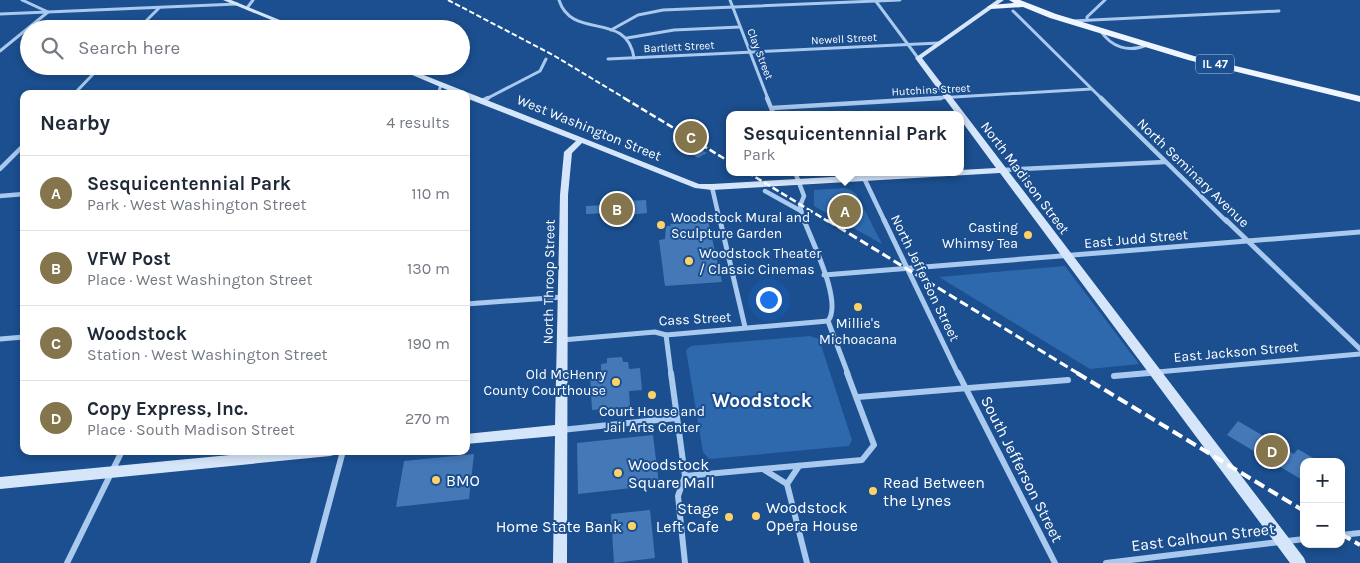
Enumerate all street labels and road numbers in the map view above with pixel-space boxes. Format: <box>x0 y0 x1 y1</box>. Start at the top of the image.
street label: Clay Street <box>744 27 776 81</box>
street label: Newell Street <box>811 31 877 47</box>
street label: Bartlett Street <box>643 39 715 55</box>
road number: IL 47 <box>1196 54 1234 74</box>
street label: Hutchins Street <box>891 81 971 99</box>
street label: West Washington Street <box>514 91 664 165</box>
street label: North Seminary Avenue <box>1133 115 1253 231</box>
street label: North Madison Street <box>977 118 1073 238</box>
street label: North Jefferson Street <box>887 212 963 344</box>
street label: North Throop Street <box>539 219 559 345</box>
street label: East Judd Street <box>1083 226 1189 252</box>
street label: Cass Street <box>658 309 732 329</box>
street label: East Jackson Street <box>1173 338 1299 366</box>
street label: South Jefferson Street <box>977 393 1067 545</box>
street label: East Calhoun Street <box>1130 519 1276 555</box>

